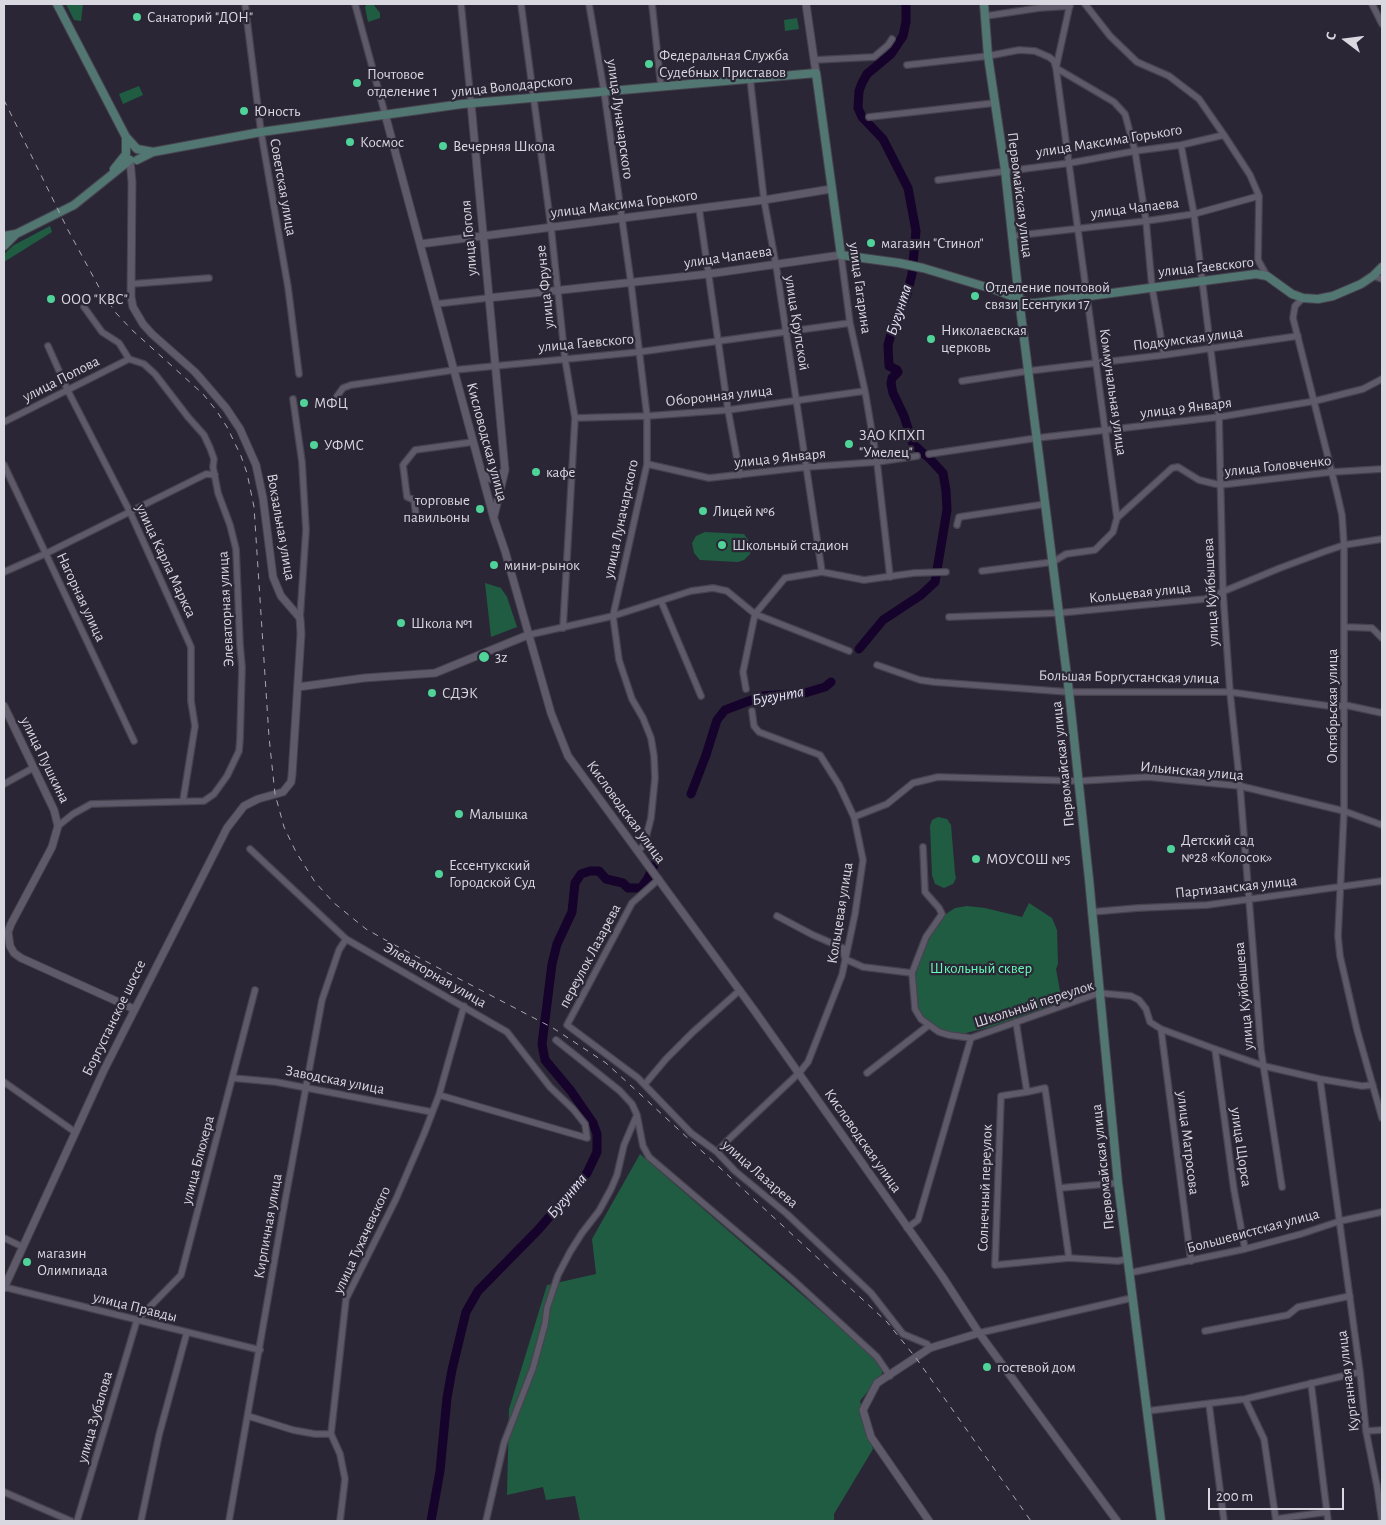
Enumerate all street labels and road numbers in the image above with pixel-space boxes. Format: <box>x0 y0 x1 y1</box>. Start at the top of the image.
street label: улица Луначарского <box>603 58 637 180</box>
street label: улица Володарского <box>451 71 573 101</box>
street label: улица Максима Горького <box>1035 121 1183 161</box>
street label: Первомайская улица <box>1003 131 1037 259</box>
street label: Советская улица <box>266 137 300 237</box>
street label: улица Максима Горького <box>550 186 698 222</box>
street label: улица Чапаева <box>1090 194 1180 222</box>
street label: улица Гоголя <box>457 199 481 277</box>
street label: улица Гагарина <box>845 241 875 335</box>
street label: улица Чапаева <box>683 242 773 272</box>
street label: улица Фрунзе <box>532 244 558 330</box>
street label: улица Гаевского <box>1157 253 1255 281</box>
street label: улица Крупской <box>781 274 813 372</box>
street label: Подкумская улица <box>1132 323 1244 355</box>
street label: Коммунальная улица <box>1095 327 1131 457</box>
street label: улица Гаевского <box>537 330 635 356</box>
street label: улица Попова <box>20 352 102 406</box>
street label: Кисловодская улица <box>462 380 512 504</box>
street label: Оборонная улица <box>665 381 773 411</box>
street label: улица 9 Января <box>1139 393 1233 423</box>
street label: улица 9 Января <box>733 444 827 472</box>
street label: улица Головченко <box>1224 451 1332 481</box>
street label: улица Луначарского <box>600 458 642 580</box>
street label: Вокзальная улица <box>263 472 299 582</box>
street label: улица Карла Маркса <box>132 501 200 621</box>
street label: улица Куйбышева <box>1199 537 1223 647</box>
street label: Нагорная улица <box>52 549 110 645</box>
street label: Элеваторная улица <box>214 551 238 667</box>
street label: Кольцевая улица <box>1088 579 1192 607</box>
street label: Октябрьская улица <box>1323 649 1341 763</box>
street label: Большая Боргустанская улица <box>1038 666 1220 688</box>
street label: Первомайская улица <box>1047 700 1079 828</box>
street label: улица Пушкина <box>16 714 74 806</box>
street label: Кисловодская улица <box>583 757 669 867</box>
street label: Ильинская улица <box>1139 758 1245 784</box>
street label: Кольцевая улица <box>823 861 857 965</box>
street label: Партизанская улица <box>1174 872 1298 902</box>
street label: переулок Лазарева <box>555 901 625 1011</box>
street label: Элеваторная улица <box>380 938 490 1012</box>
street label: улица Куйбышева <box>1230 941 1258 1051</box>
street label: Боргустанское шоссе <box>78 957 150 1079</box>
street label: Школьный переулок <box>972 976 1096 1032</box>
street label: Заводская улица <box>284 1062 386 1098</box>
street label: Кисловодская улица <box>820 1086 906 1196</box>
street label: улица Матросова <box>1173 1090 1203 1196</box>
street label: Первомайская улица <box>1087 1103 1119 1231</box>
street label: улица Щорса <box>1227 1106 1255 1188</box>
street label: улица Блюхера <box>178 1114 218 1206</box>
street label: Солнечный переулок <box>974 1124 996 1252</box>
street label: улица Лазарева <box>718 1136 802 1212</box>
street label: Кирпичная улица <box>250 1172 286 1280</box>
street label: улица Тухачевского <box>329 1183 395 1297</box>
street label: Большевистская улица <box>1185 1205 1321 1257</box>
street label: улица Правды <box>91 1288 179 1326</box>
street label: Курганная улица <box>1333 1329 1363 1433</box>
street label: улица Зубалова <box>73 1369 117 1465</box>

